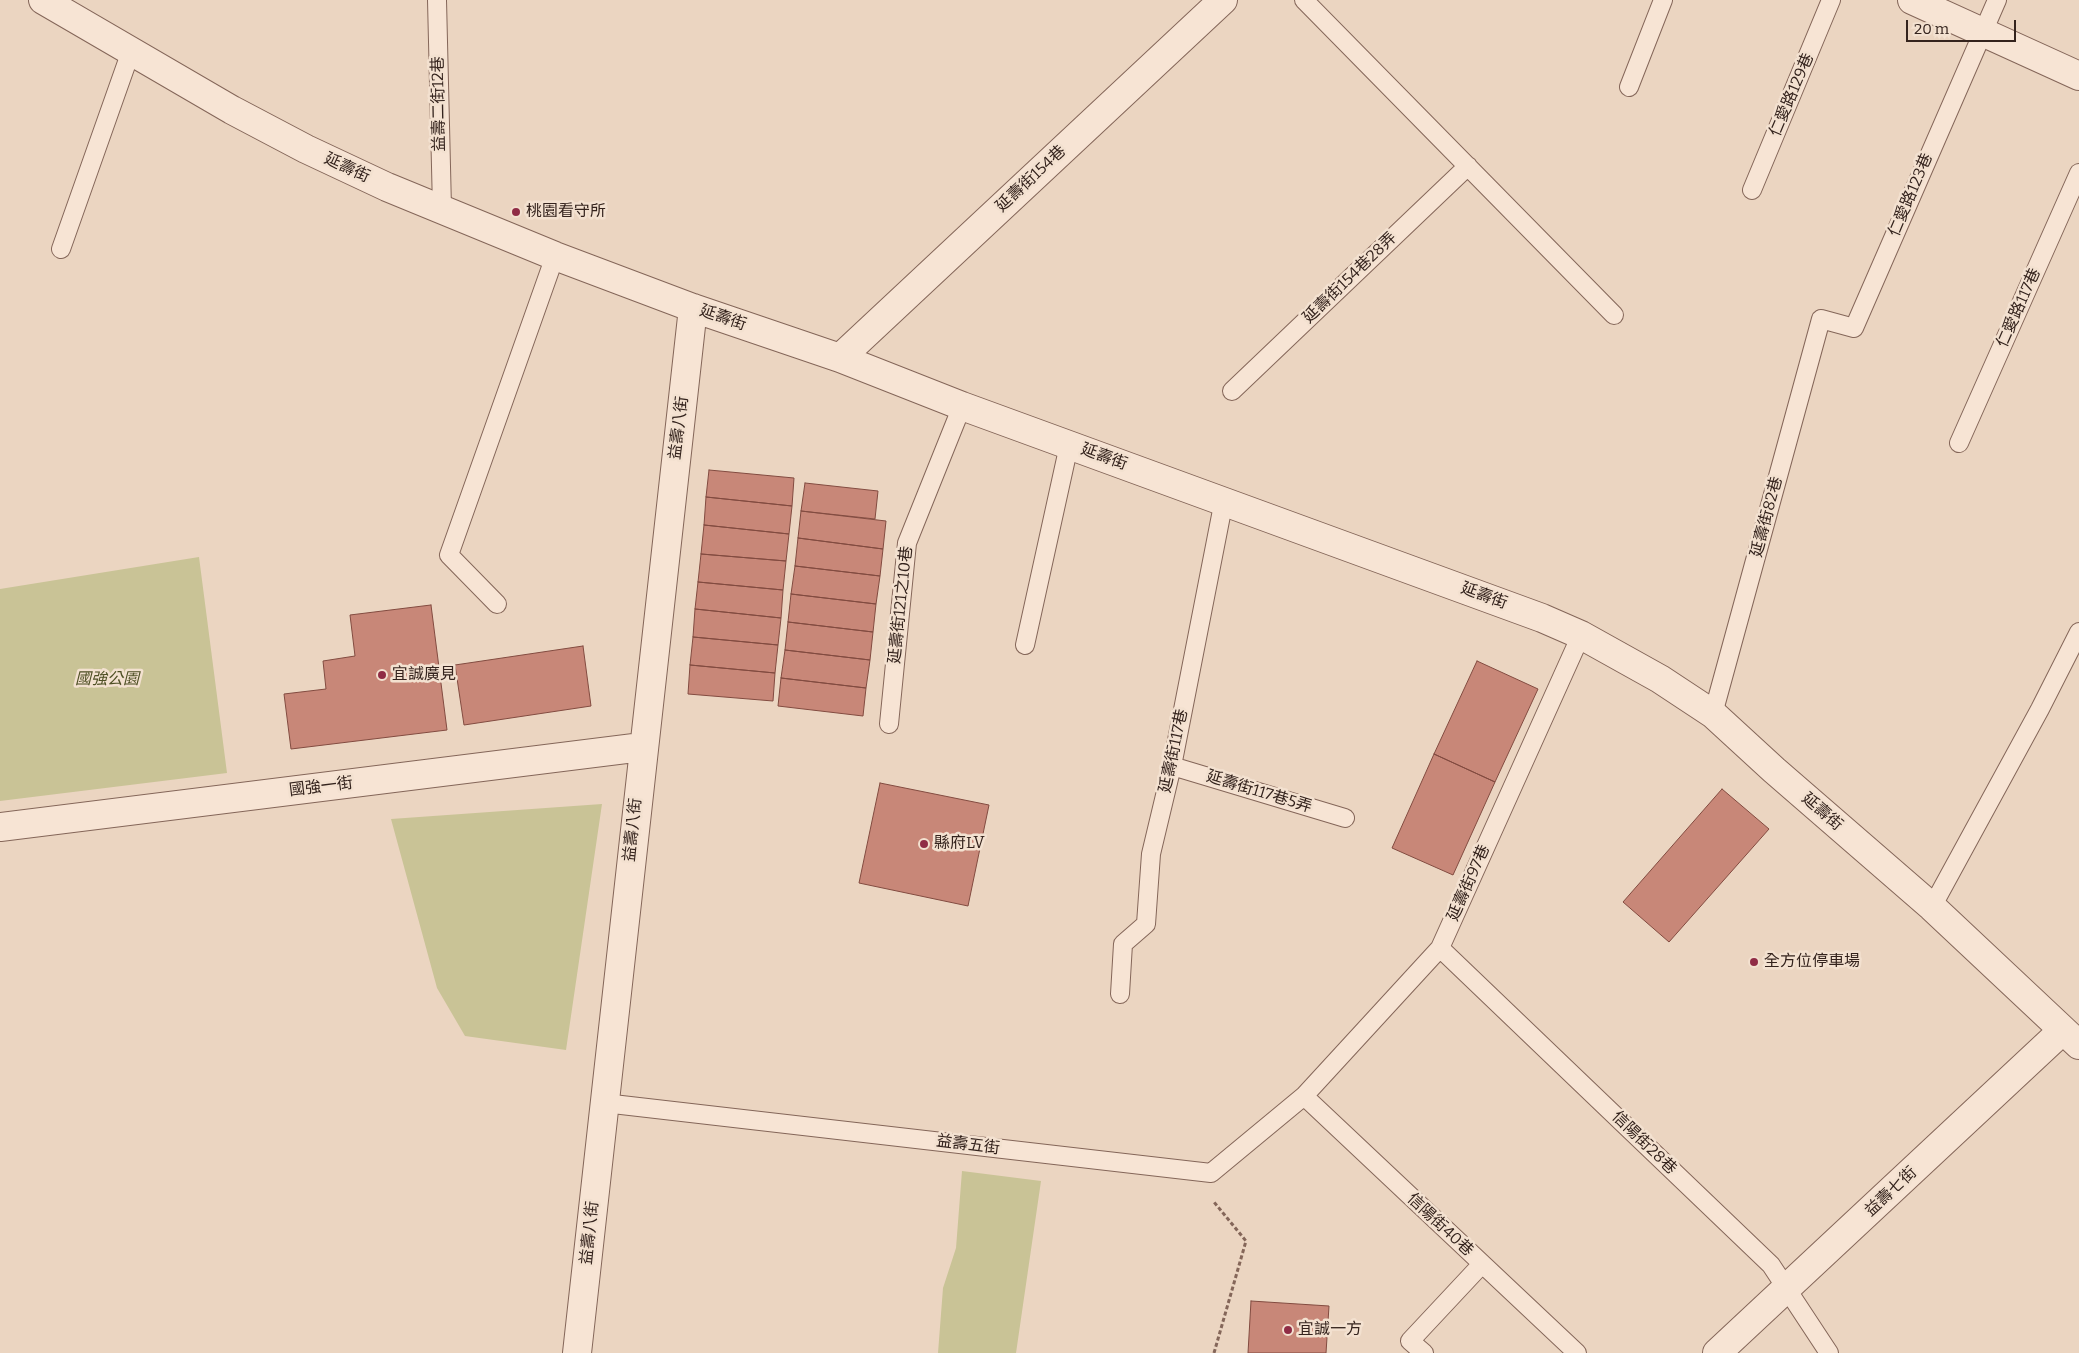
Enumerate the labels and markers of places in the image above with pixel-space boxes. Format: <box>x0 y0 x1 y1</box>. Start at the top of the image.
place label: 桃園看守所 <box>526 202 606 222</box>
marker: 桃園看守所 <box>510 206 522 218</box>
place label: 宜誠廣見 <box>392 665 456 685</box>
marker: 宜誠廣見 <box>376 669 388 681</box>
place label: 縣府LV <box>934 834 985 854</box>
marker: 縣府LV <box>918 838 930 850</box>
place label: 全方位停車場 <box>1764 952 1860 972</box>
marker: 全方位停車場 <box>1748 956 1760 968</box>
place label: 宜誠一方 <box>1298 1320 1362 1340</box>
marker: 宜誠一方 <box>1282 1324 1294 1336</box>

